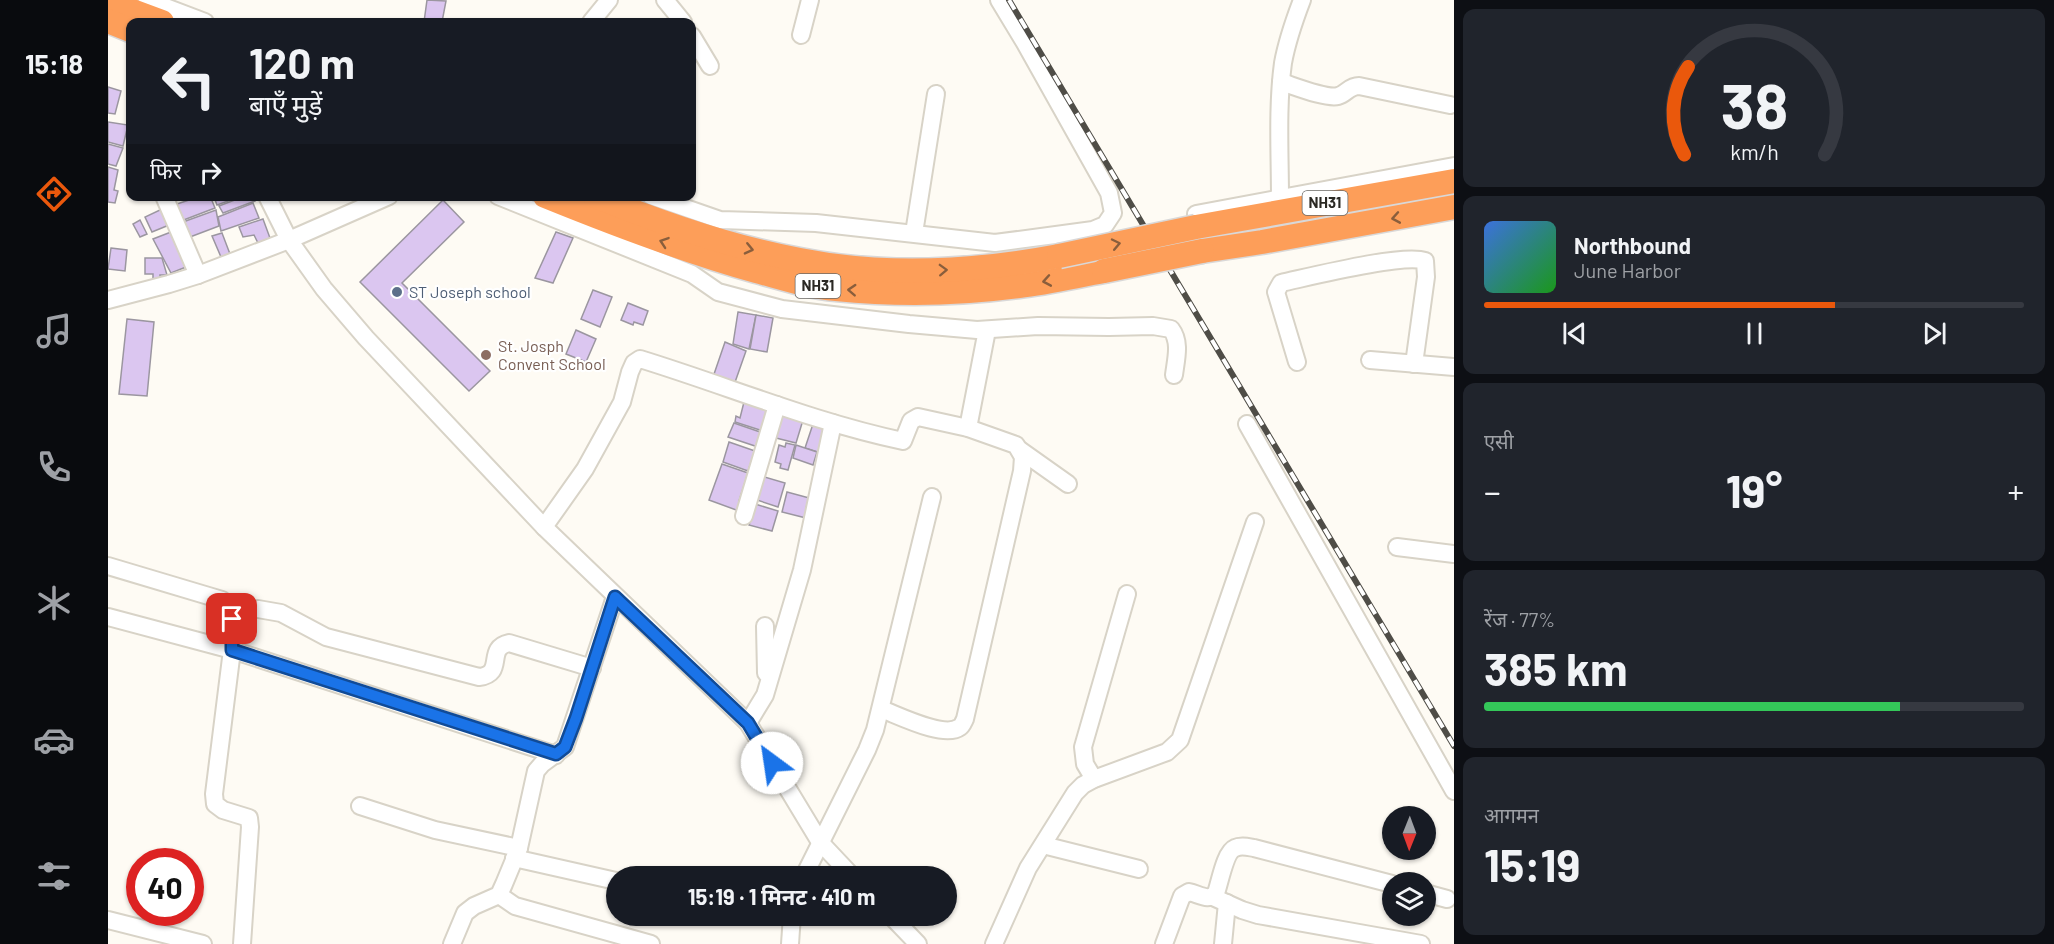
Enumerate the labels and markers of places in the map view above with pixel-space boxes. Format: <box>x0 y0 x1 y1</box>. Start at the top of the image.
place label: ST Joseph school <box>409 282 531 301</box>
marker: ST Joseph school <box>390 285 404 299</box>
place label: St. Josph Convent School <box>498 336 606 373</box>
marker: St. Josph Convent School <box>479 348 493 362</box>
pin <box>206 593 257 644</box>

